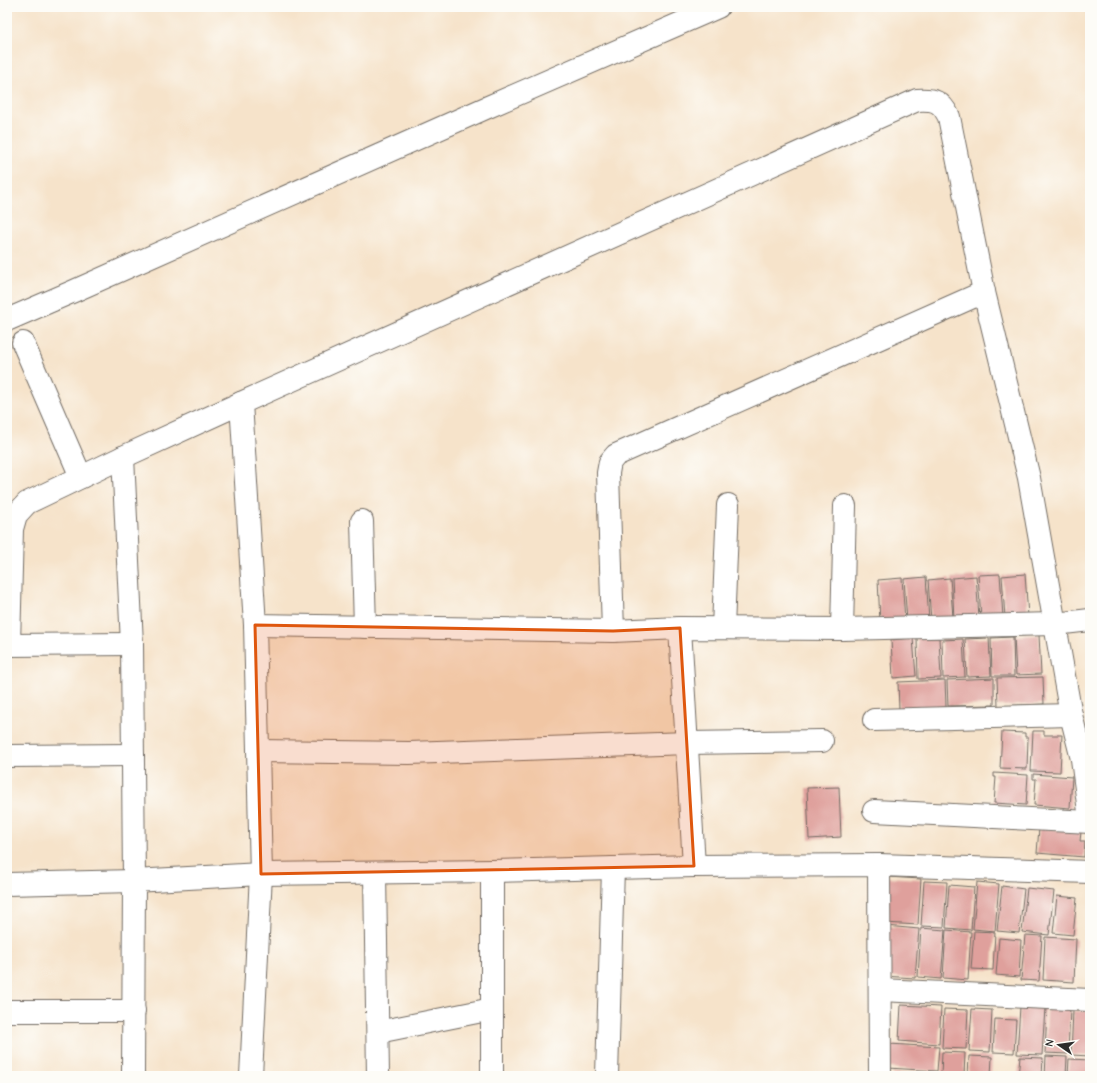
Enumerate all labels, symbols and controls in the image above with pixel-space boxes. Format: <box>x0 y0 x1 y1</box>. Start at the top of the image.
north arrow <box>1039 1025 1079 1065</box>
text: N <box>1043 1038 1057 1048</box>

